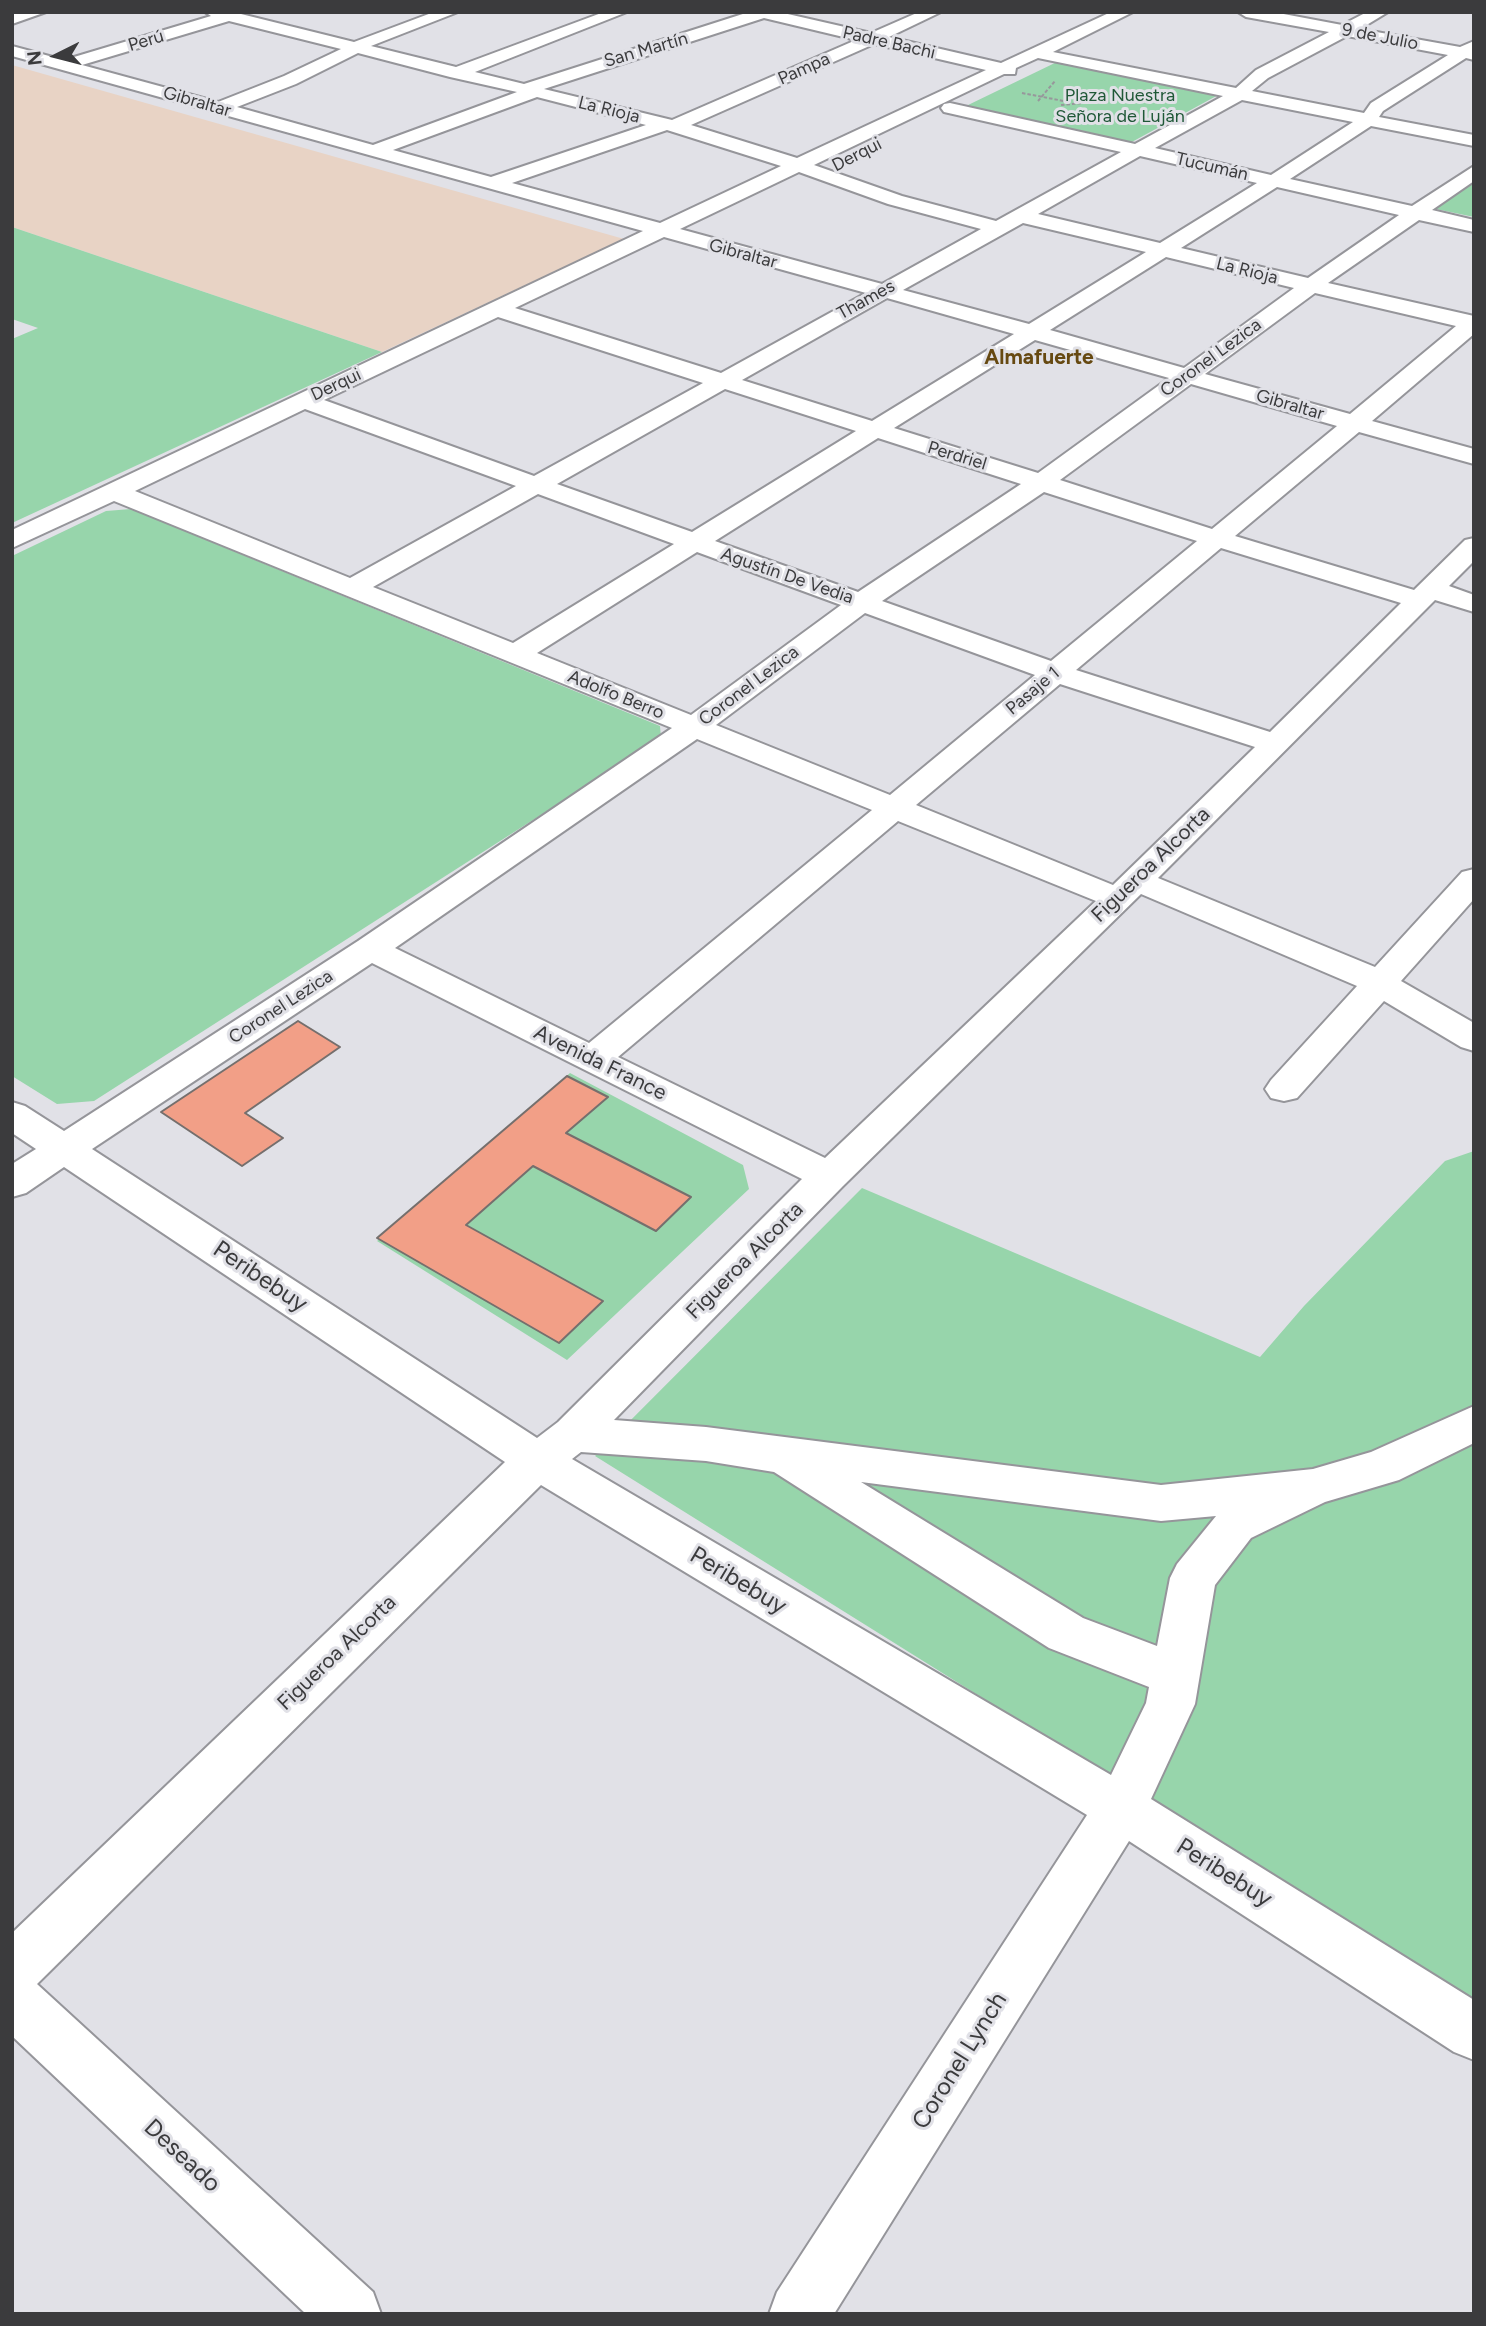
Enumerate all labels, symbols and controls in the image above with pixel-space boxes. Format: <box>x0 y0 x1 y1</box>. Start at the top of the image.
street label: 9 de Julio <box>1340 19 1420 55</box>
north arrow <box>21 21 91 91</box>
street label: Padre Bachi <box>841 22 937 64</box>
street label: Perú <box>126 25 166 57</box>
street label: San Martín <box>602 28 690 72</box>
street label: Pampa <box>775 48 833 90</box>
text: N <box>22 50 47 67</box>
street label: Gibraltar <box>161 82 233 122</box>
park label: Plaza Nuestra Señora de Luján <box>1055 85 1185 128</box>
street label: La Rioja <box>576 92 642 128</box>
street label: Derqui <box>829 133 885 177</box>
street label: Tucumán <box>1174 148 1250 186</box>
street label: Gibraltar <box>707 235 779 273</box>
street label: La Rioja <box>1214 253 1280 289</box>
street label: Thames <box>833 275 899 325</box>
street label: Coronel Lezica <box>1156 314 1266 402</box>
district label: Almafuerte <box>984 345 1094 371</box>
street label: Derqui <box>307 364 365 406</box>
street label: Gibraltar <box>1254 385 1326 425</box>
street label: Perdriel <box>925 437 989 475</box>
street label: Agustín De Vedia <box>718 543 856 609</box>
street label: Coronel Lezica <box>695 641 803 731</box>
street label: Pasaje 1 <box>1002 662 1064 720</box>
street label: Adolfo Berro <box>565 666 667 724</box>
street label: Figueroa Alcorta <box>1086 802 1216 928</box>
street label: Coronel Lezica <box>225 965 337 1049</box>
street label: Avenida France <box>530 1020 670 1106</box>
street label: Figueroa Alcorta <box>681 1197 809 1325</box>
street label: Peribebuy <box>207 1235 313 1319</box>
street label: Peribebuy <box>684 1541 792 1621</box>
street label: Figueroa Alcorta <box>272 1590 402 1716</box>
street label: Peribebuy <box>1171 1832 1277 1914</box>
street label: Coronel Lynch <box>907 1987 1013 2135</box>
street label: Deseado <box>138 2113 226 2199</box>

